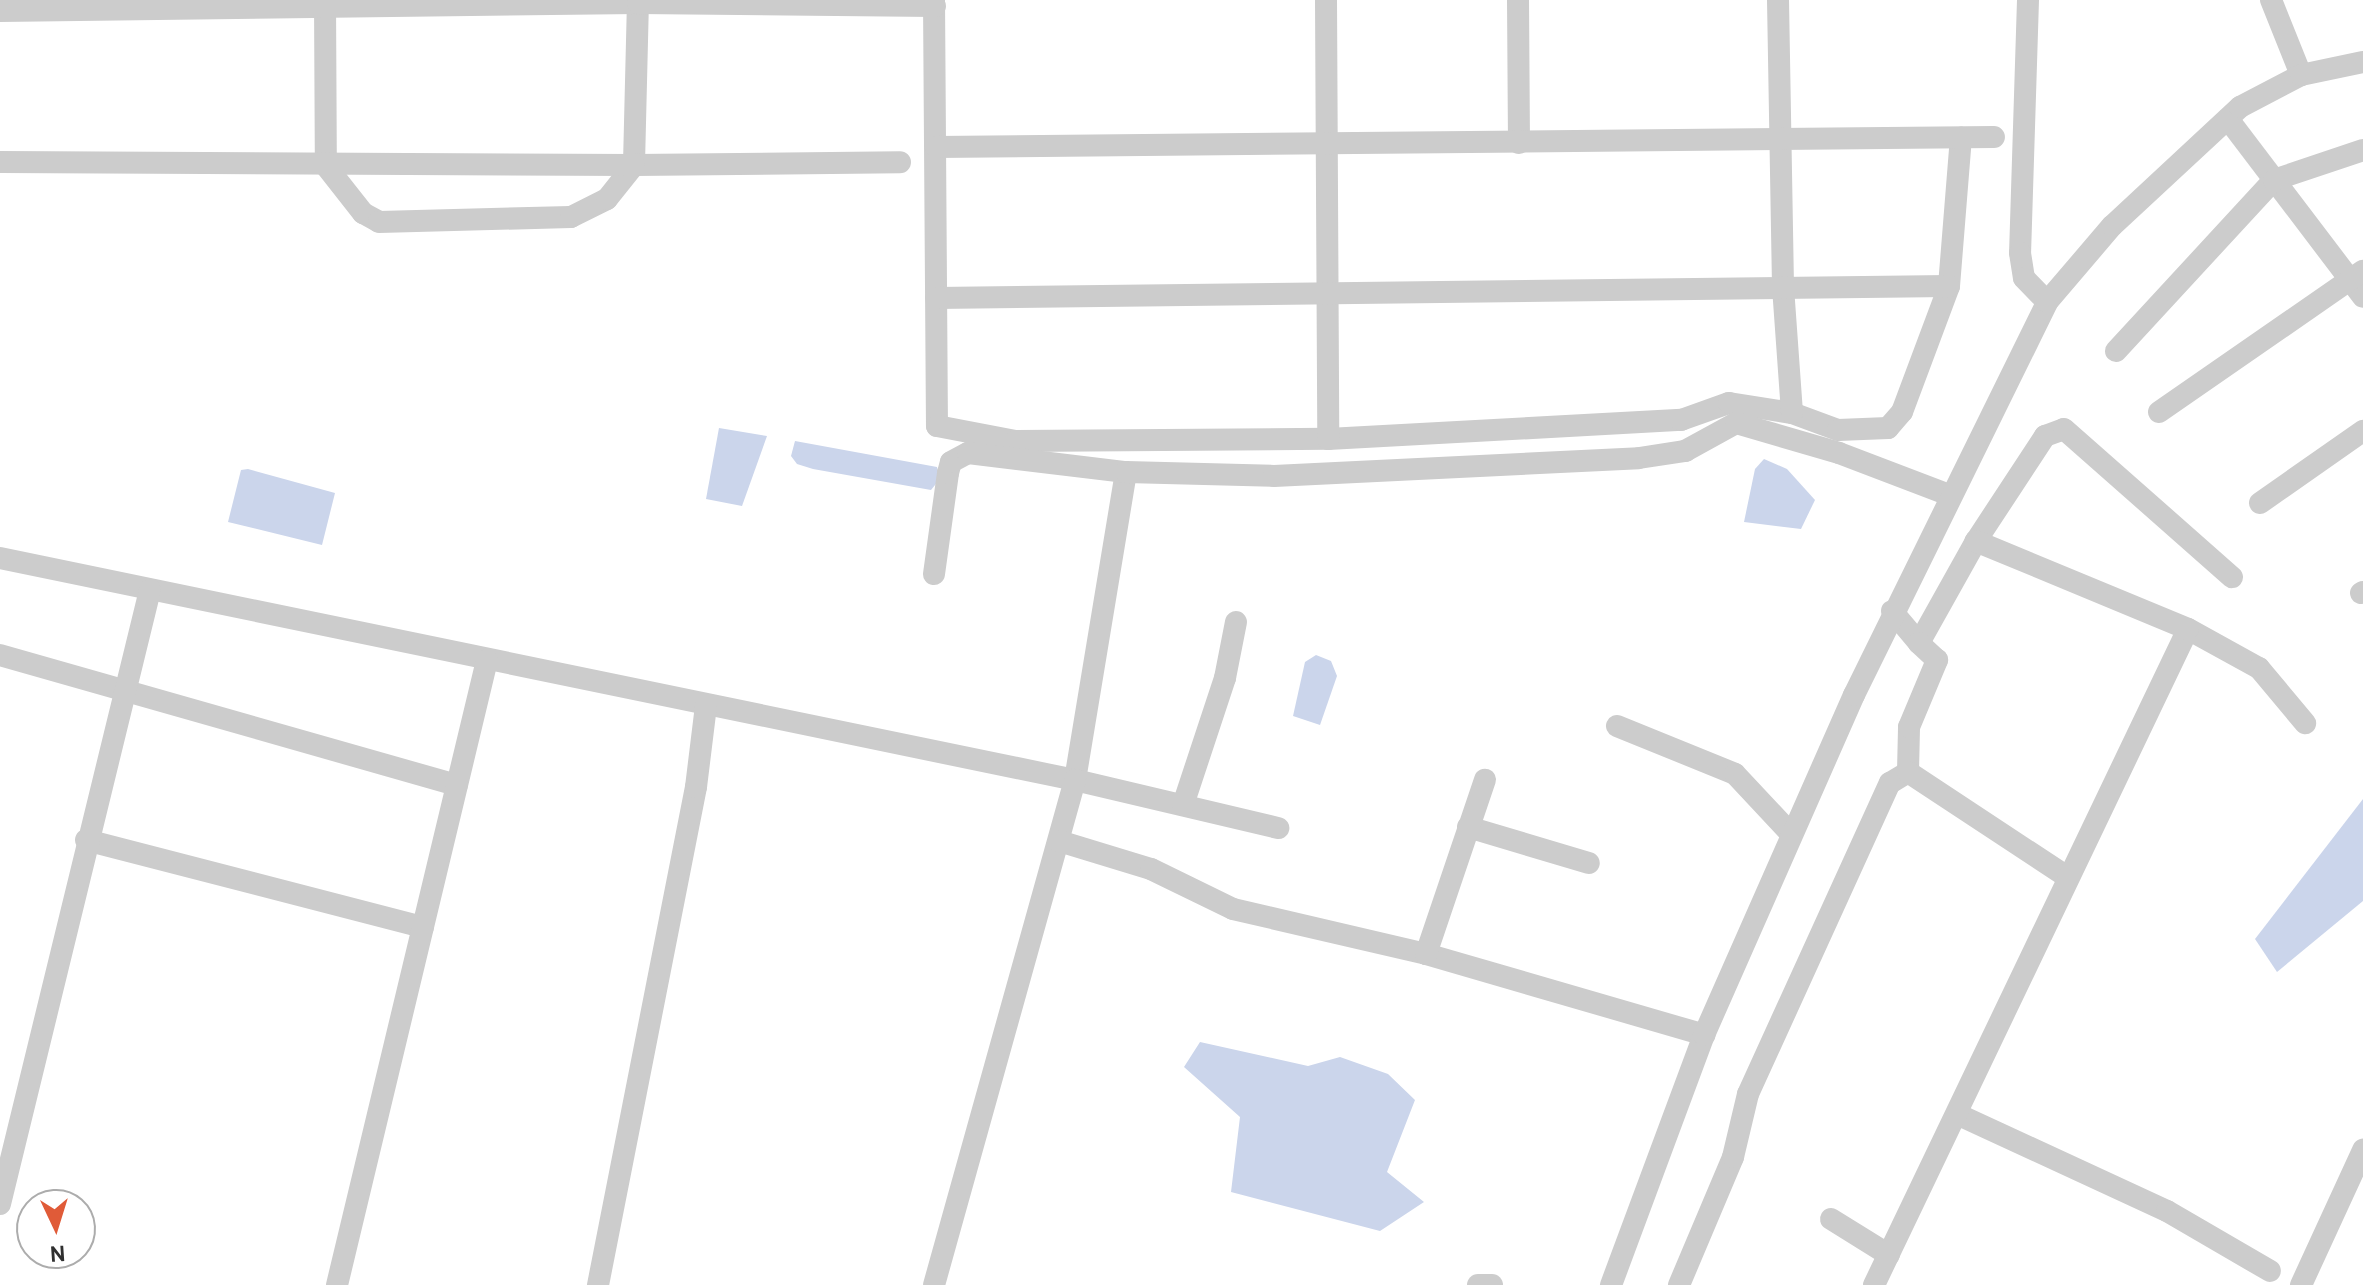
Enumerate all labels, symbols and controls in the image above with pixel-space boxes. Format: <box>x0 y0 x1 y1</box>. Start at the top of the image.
north arrow <box>16 1189 96 1269</box>
text: N <box>49 1237 66 1265</box>

